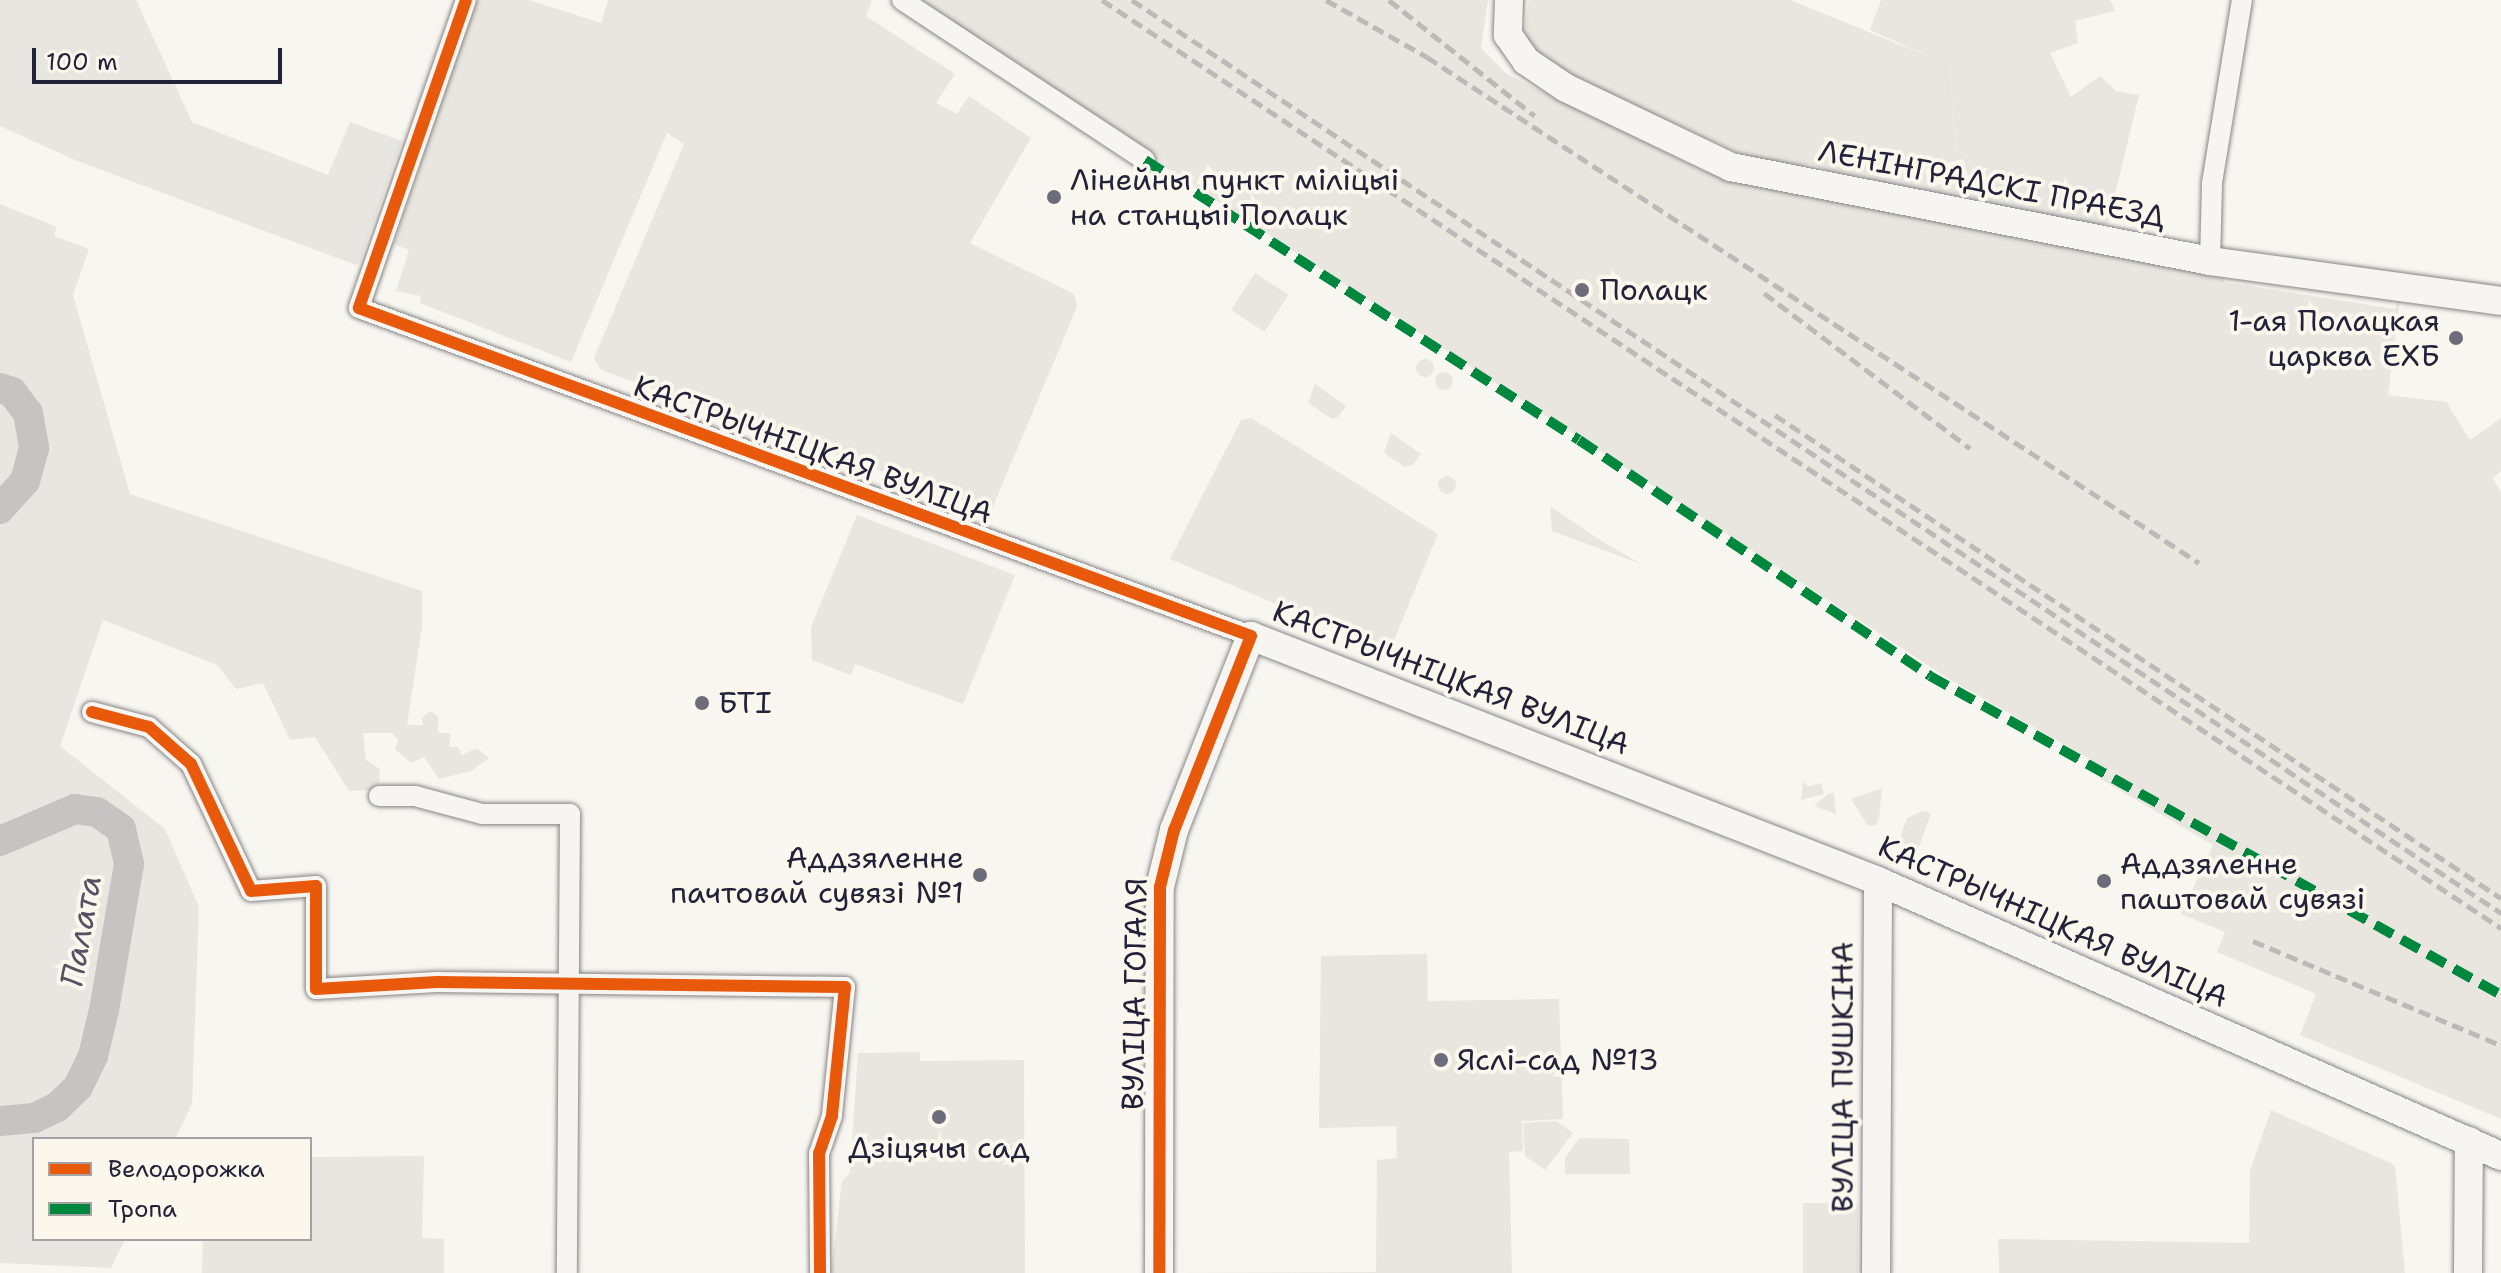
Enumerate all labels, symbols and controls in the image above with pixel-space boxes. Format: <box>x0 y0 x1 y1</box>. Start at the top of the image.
scale bar <box>36 32 286 82</box>
text: 100 m <box>46 46 118 78</box>
street label: ЛЕНІНГРАДСКІ ПРАЕЗД <box>1816 133 2168 235</box>
place label: Лінейны пункт міліцыі на станцыі Полацк <box>1070 162 1399 232</box>
marker: Лінейны пункт міліцыі на станцыі Полацк <box>1045 188 1063 206</box>
place label: Полацк <box>1600 272 1708 308</box>
marker: Полацк <box>1571 279 1593 301</box>
place label: 1-ая Полацкая царква ЕХБ <box>2228 303 2440 374</box>
marker: 1-ая Полацкая царква ЕХБ <box>2447 329 2465 347</box>
street label: КАСТРЫЧНІЦКАЯ ВУЛІЦА <box>629 368 997 532</box>
street label: КАСТРЫЧНІЦКАЯ ВУЛІЦА <box>1268 593 1634 763</box>
place label: БТІ <box>718 685 772 721</box>
marker: БТІ <box>693 694 711 712</box>
street label: КАСТРЫЧНІЦКАЯ ВУЛІЦА <box>1873 828 2233 1016</box>
place label: Аддзяленне пачтовай сувязі №1 <box>670 840 964 910</box>
place label: Аддзяленне паштовай сувязі <box>2120 846 2365 916</box>
marker: Аддзяленне пачтовай сувязі №1 <box>971 866 989 884</box>
water label: Палата <box>52 872 110 990</box>
marker: Аддзяленне паштовай сувязі <box>2095 872 2113 890</box>
street label: ВУЛІЦА ГОГАЛЯ <box>1115 877 1155 1111</box>
street label: ВУЛІЦА ПУШКІНА <box>1825 941 1861 1213</box>
place label: Яслі-сад №13 <box>1457 1042 1659 1078</box>
marker: Яслі-сад №13 <box>1432 1051 1450 1069</box>
marker: Дзіцячы сад <box>930 1108 948 1126</box>
place label: Дзіцячы сад <box>848 1130 1030 1166</box>
legend <box>32 1137 312 1241</box>
text: Велодорожка <box>108 1153 265 1185</box>
text: Тропа <box>108 1193 177 1225</box>

